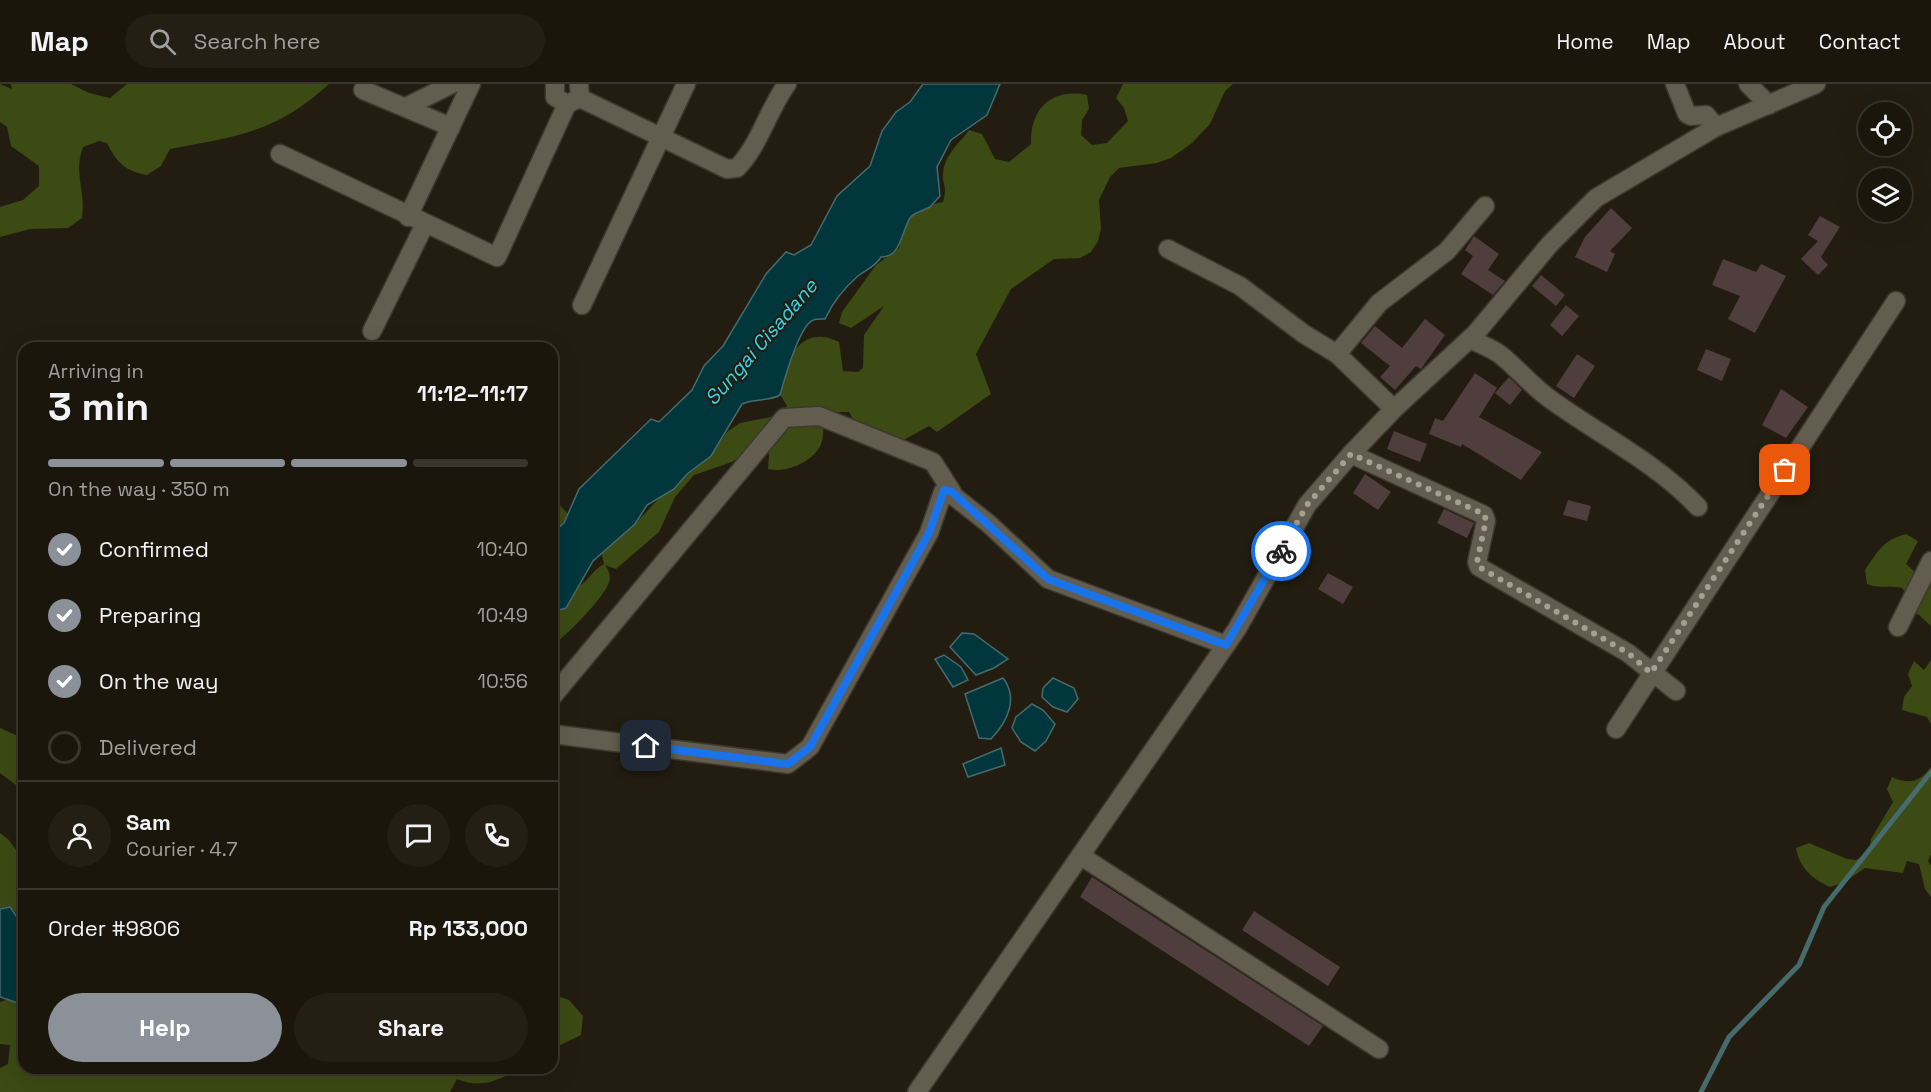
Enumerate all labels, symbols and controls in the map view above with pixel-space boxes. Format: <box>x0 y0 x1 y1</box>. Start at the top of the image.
search box <box>125 14 545 68</box>
text: Map <box>30 23 89 59</box>
icon: search <box>146 25 179 58</box>
text: Search here <box>194 27 321 55</box>
text: Home <box>1556 28 1614 55</box>
text: Map <box>1647 28 1691 55</box>
text: About <box>1724 28 1786 55</box>
text: Contact <box>1819 28 1901 55</box>
map controls <box>1858 102 1912 222</box>
button: locate <box>1858 102 1912 156</box>
button: layers <box>1858 168 1912 222</box>
water label: Sungai Cisadane <box>699 273 824 411</box>
text: Arriving in <box>48 358 144 384</box>
text: 11:12–11:17 <box>417 379 528 407</box>
text: 3 min <box>48 382 149 431</box>
pin <box>1759 444 1810 495</box>
icon: bag <box>1768 453 1801 486</box>
text: On the way · 350 m <box>48 476 230 502</box>
courier <box>1251 521 1311 581</box>
icon: check <box>48 533 81 566</box>
text: Confirmed <box>99 535 209 563</box>
icon: bike <box>1265 535 1298 568</box>
text: 10:40 <box>476 536 528 562</box>
icon: check <box>48 599 81 632</box>
text: Preparing <box>99 601 201 629</box>
text: 10:49 <box>477 602 528 628</box>
icon: check <box>48 665 81 698</box>
text: On the way <box>99 667 218 695</box>
text: 10:56 <box>478 668 528 694</box>
pin <box>620 720 671 771</box>
icon: home <box>629 729 662 762</box>
text: Delivered <box>99 733 197 761</box>
button: person <box>48 804 111 867</box>
button: chat <box>387 804 450 867</box>
button: phone <box>465 804 528 867</box>
text: Sam <box>126 808 171 836</box>
text: Courier · 4.7 <box>126 836 237 862</box>
text: Order #9806 <box>48 914 180 942</box>
text: Rp 133,000 <box>409 914 528 942</box>
button: Help <box>48 993 282 1062</box>
button: Share <box>294 993 528 1062</box>

